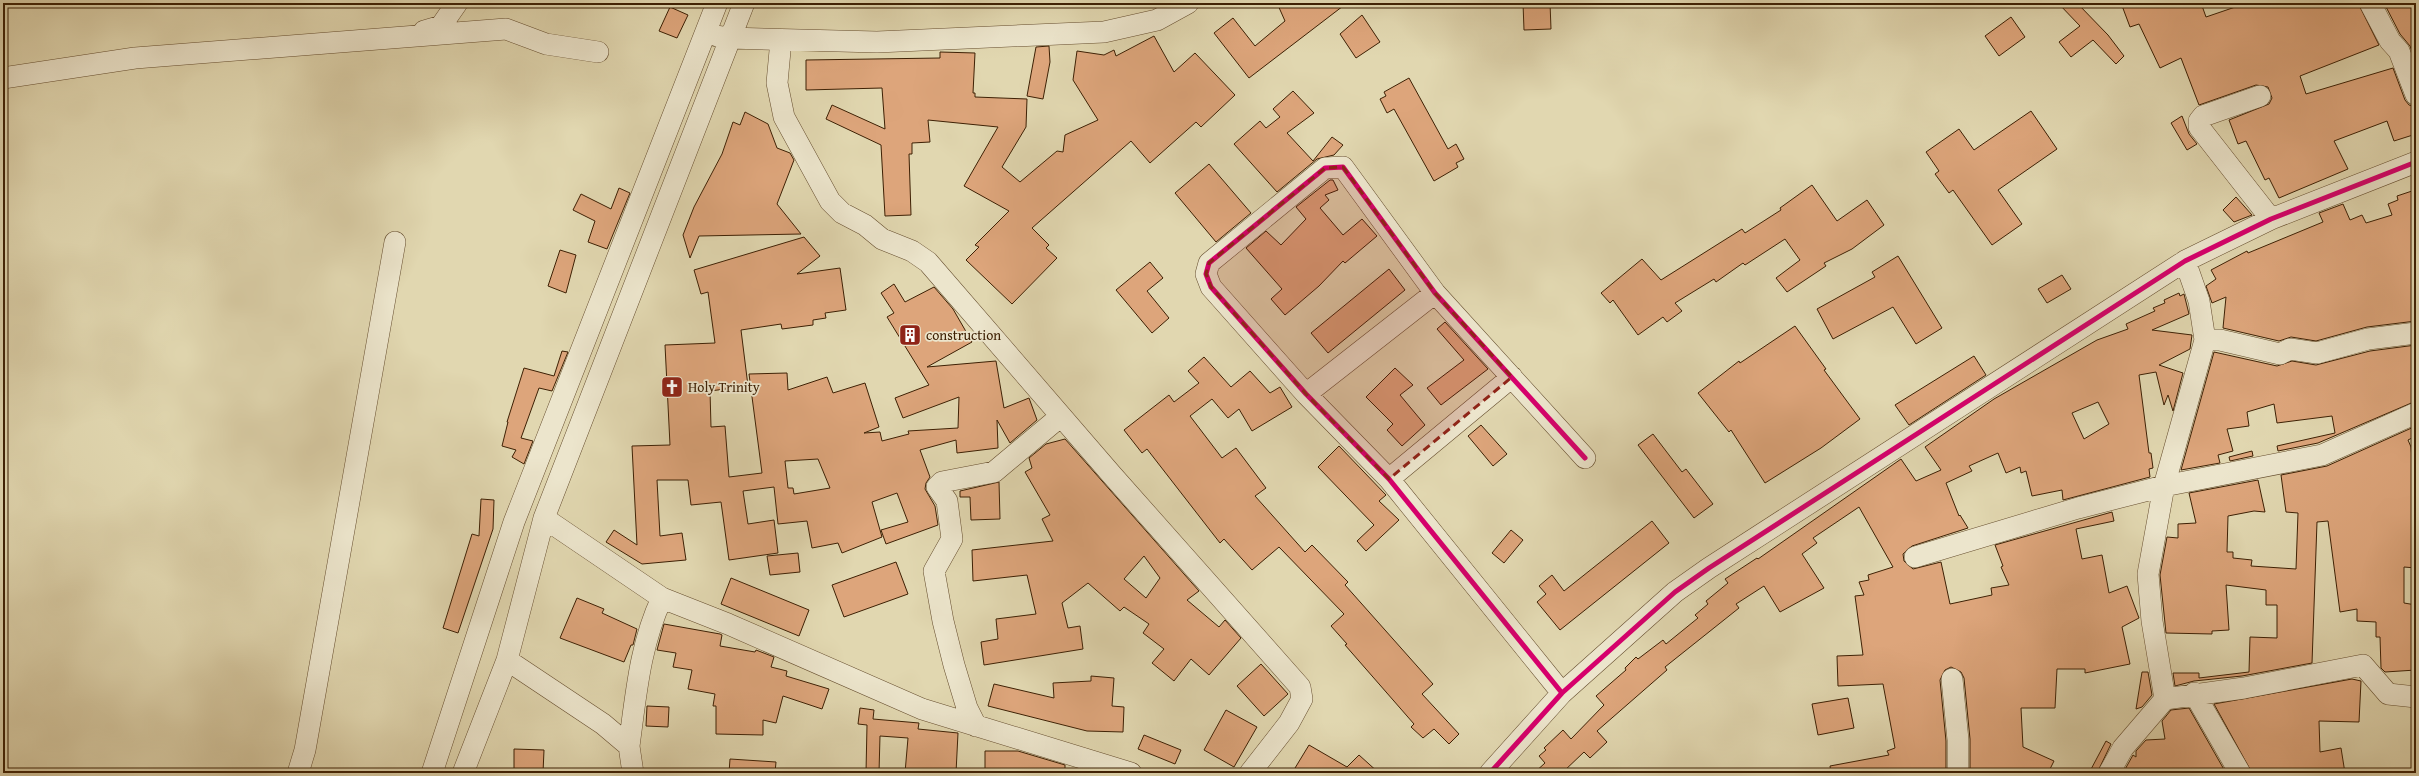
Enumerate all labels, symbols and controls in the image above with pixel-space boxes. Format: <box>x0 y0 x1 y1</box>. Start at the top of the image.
building icon: construction <box>897 322 923 348</box>
place label: construction <box>926 325 1001 345</box>
church icon: Holy Trinity <box>659 374 685 400</box>
place label: Holy Trinity <box>688 377 760 397</box>

